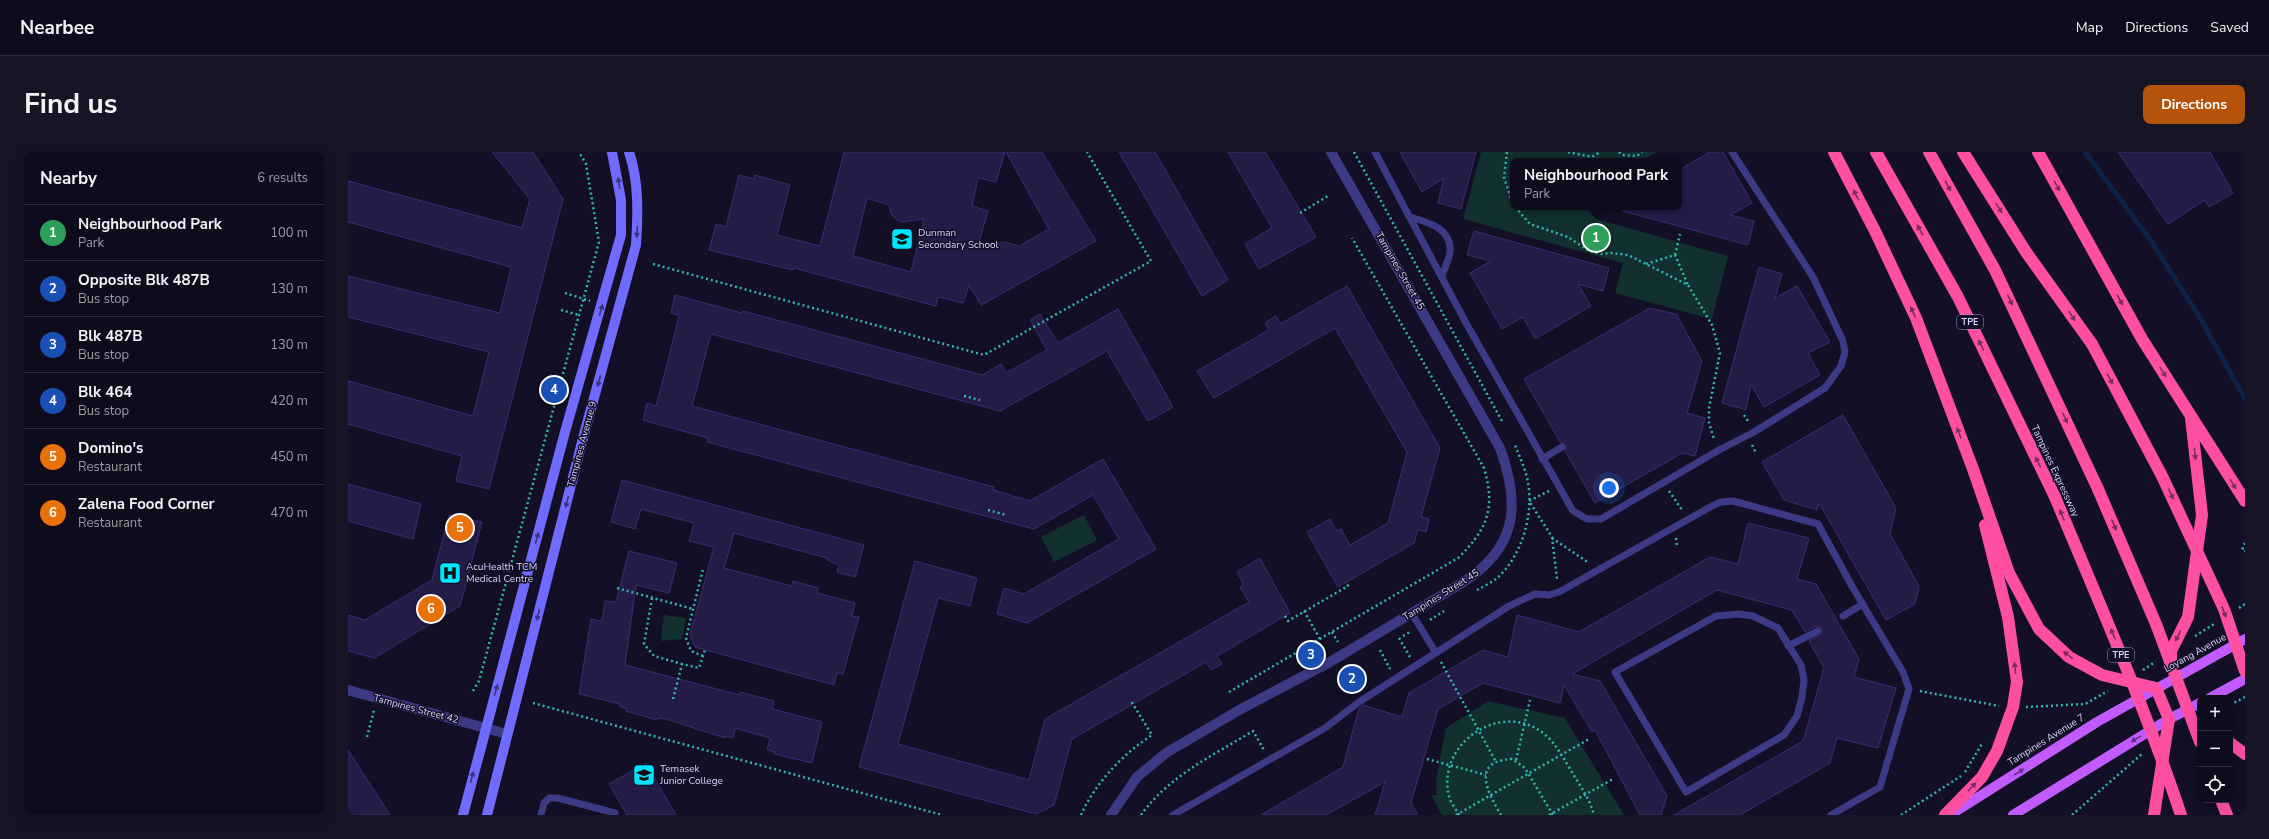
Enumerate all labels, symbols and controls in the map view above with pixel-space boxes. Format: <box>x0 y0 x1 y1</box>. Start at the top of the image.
text: Nearbee <box>20 15 94 41</box>
text: Map <box>2076 18 2103 37</box>
text: Directions <box>2125 18 2188 37</box>
text: Saved <box>2210 18 2249 37</box>
text: Find us <box>24 85 118 123</box>
button: Directions <box>2143 85 2245 124</box>
popup <box>1510 158 1682 210</box>
text: Neighbourhood Park <box>1524 165 1668 185</box>
text: Nearby <box>40 167 97 190</box>
text: 6 results <box>257 169 308 187</box>
one-way arrow <box>616 177 622 189</box>
one-way arrow <box>1945 180 1952 192</box>
one-way arrow <box>2053 180 2060 192</box>
text: Park <box>1524 185 1550 203</box>
one-way arrow <box>1853 189 1859 200</box>
one-way arrow <box>1995 203 2003 214</box>
text: Neighbourhood Park <box>78 214 222 234</box>
pin: 1 <box>1583 223 1609 253</box>
text: 1 <box>49 224 57 242</box>
text: 100 m <box>270 224 308 242</box>
one-way arrow <box>1917 224 1924 236</box>
one-way arrow <box>633 226 640 238</box>
school or university icon: Dunman Secondary School <box>889 226 915 252</box>
place label: Dunman Secondary School <box>918 226 999 252</box>
street label: Tampines Street 45 <box>1372 230 1428 312</box>
text: Park <box>78 234 104 252</box>
text: Opposite Blk 487B <box>78 270 210 290</box>
text: 2 <box>49 280 57 298</box>
text: 130 m <box>270 280 308 298</box>
text: Bus stop <box>78 290 129 308</box>
one-way arrow <box>2117 294 2123 306</box>
one-way arrow <box>2007 295 2013 306</box>
one-way arrow <box>598 304 604 316</box>
one-way arrow <box>1910 306 1916 317</box>
one-way arrow <box>2068 311 2076 321</box>
road number: TPE <box>1957 315 1983 329</box>
text: Blk 487B <box>78 326 143 346</box>
text: 3 <box>49 336 57 354</box>
text: 130 m <box>270 336 308 354</box>
one-way arrow <box>1978 339 1984 350</box>
text: Bus stop <box>78 346 129 364</box>
one-way arrow <box>2159 367 2167 377</box>
one-way arrow <box>2107 373 2114 384</box>
pin: 4 <box>541 375 567 405</box>
one-way arrow <box>596 375 602 387</box>
text: Blk 464 <box>78 382 132 402</box>
text: 4 <box>49 392 57 410</box>
text: 420 m <box>270 392 308 410</box>
street label: Tampines Avenue 9 <box>564 400 600 488</box>
text: Bus stop <box>78 402 129 420</box>
one-way arrow <box>2062 412 2068 424</box>
street label: Tampines Expressway <box>2028 423 2083 520</box>
one-way arrow <box>1956 427 1962 439</box>
text: Domino's <box>78 438 143 458</box>
text: 5 <box>49 448 57 466</box>
text: 450 m <box>270 448 308 466</box>
one-way arrow <box>2192 448 2198 460</box>
one-way arrow <box>2035 456 2041 468</box>
text: Restaurant <box>78 458 142 476</box>
your location <box>1599 478 1619 498</box>
one-way arrow <box>2229 478 2236 490</box>
one-way arrow <box>2168 488 2174 500</box>
text: Zalena Food Corner <box>78 494 214 514</box>
one-way arrow <box>563 496 569 509</box>
text: 6 <box>49 504 57 522</box>
text: 470 m <box>270 504 308 522</box>
one-way arrow <box>2059 508 2065 520</box>
pin: 5 <box>447 513 473 543</box>
text: Restaurant <box>78 514 142 532</box>
one-way arrow <box>2110 519 2117 531</box>
one-way arrow <box>534 532 540 544</box>
hospital icon: AcuHealth TCM Medical Centre <box>437 560 463 586</box>
place label: AcuHealth TCM Medical Centre <box>466 560 537 586</box>
street label: Tampines Street 45 <box>1400 566 1482 624</box>
pin: 6 <box>418 594 444 624</box>
one-way arrow <box>2222 606 2228 618</box>
one-way arrow <box>535 609 541 621</box>
one-way arrow <box>2110 629 2116 640</box>
street label: Loyang Avenue <box>2161 630 2229 676</box>
one-way arrow <box>2175 630 2182 642</box>
pin: 3 <box>1298 640 1324 670</box>
road number: TPE <box>2108 648 2134 662</box>
one-way arrow <box>2063 651 2074 660</box>
one-way arrow <box>2012 662 2019 674</box>
pin: 2 <box>1339 664 1365 694</box>
one-way arrow <box>493 684 499 696</box>
street label: Tampines Street 42 <box>372 691 460 727</box>
map controls <box>2197 695 2233 803</box>
button: + <box>2197 695 2233 731</box>
street label: Tampines Avenue 7 <box>2005 711 2087 769</box>
button: − <box>2197 731 2233 767</box>
one-way arrow <box>2130 736 2142 743</box>
school or university icon: Temasek Junior College <box>631 762 657 788</box>
place label: Temasek Junior College <box>659 762 723 788</box>
button: locate <box>2197 767 2233 803</box>
one-way arrow <box>2014 768 2024 776</box>
one-way arrow <box>470 771 476 783</box>
one-way arrow <box>1968 782 1977 792</box>

